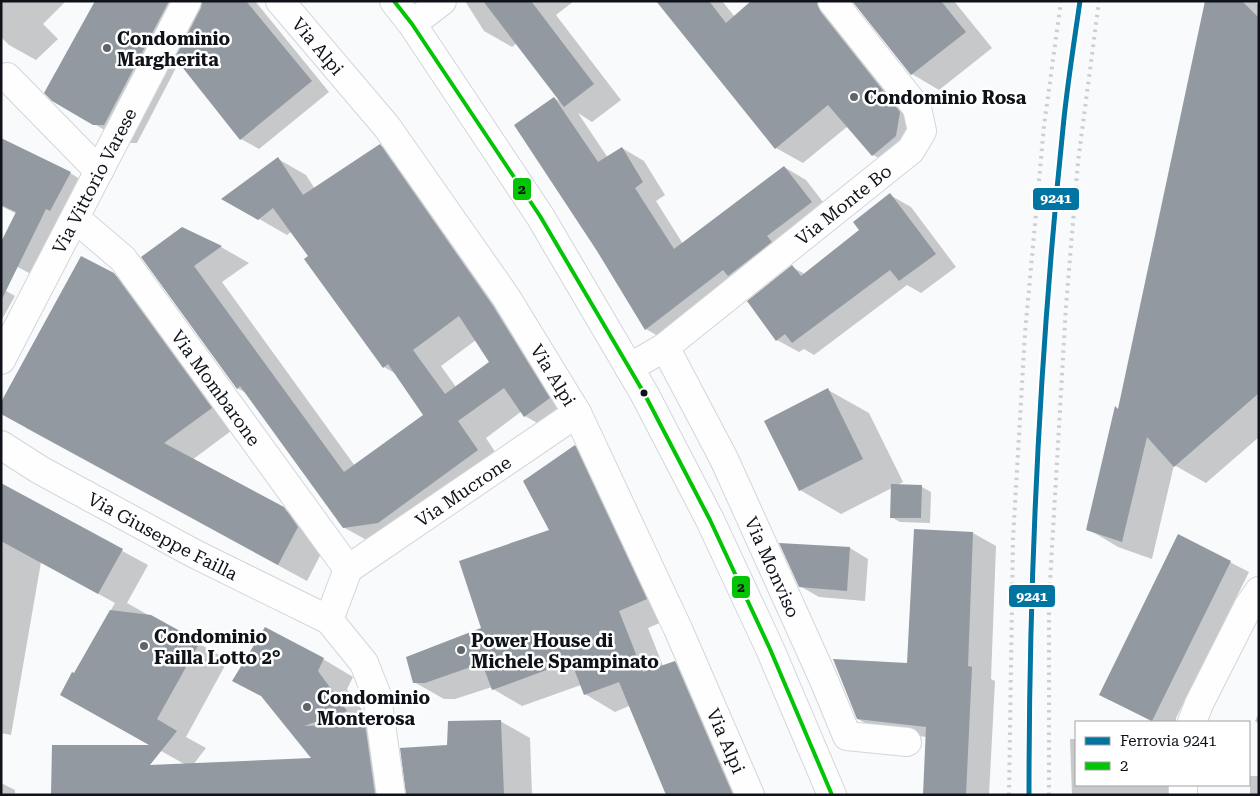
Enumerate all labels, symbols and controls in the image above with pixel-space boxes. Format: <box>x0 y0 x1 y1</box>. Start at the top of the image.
street label: Via Alpi <box>288 13 349 79</box>
place label: Condominio Margherita <box>117 28 231 70</box>
marker: Condominio Margherita <box>101 42 113 54</box>
place label: Condominio Rosa <box>864 87 1027 108</box>
marker: Condominio Rosa <box>848 91 860 103</box>
street label: Via Vittorio Varese <box>48 104 140 257</box>
street label: Via Monte Bo <box>791 160 895 249</box>
line badge: 2 <box>512 177 532 201</box>
text: 2 <box>518 181 526 197</box>
line badge: 9241 <box>1032 187 1080 211</box>
text: 9241 <box>1040 190 1072 206</box>
street label: Via Mombarone <box>167 326 265 450</box>
street label: Via Alpi <box>527 340 581 410</box>
unlabelled marker <box>639 388 649 398</box>
street label: Via Mucrone <box>411 451 515 531</box>
street label: Via Giuseppe Failla <box>85 488 242 584</box>
street label: Via Monviso <box>741 513 805 620</box>
line badge: 2 <box>731 575 751 599</box>
text: 2 <box>737 579 745 595</box>
line badge: 9241 <box>1008 584 1056 608</box>
text: 9241 <box>1016 588 1048 604</box>
place label: Condominio Failla Lotto 2° <box>154 626 281 668</box>
place label: Power House di Michele Spampinato <box>471 630 659 672</box>
marker: Condominio Failla Lotto 2° <box>138 640 150 652</box>
marker: Power House di Michele Spampinato <box>455 644 467 656</box>
place label: Condominio Monterosa <box>317 687 431 729</box>
marker: Condominio Monterosa <box>301 701 313 713</box>
street label: Via Alpi <box>703 705 750 777</box>
legend <box>1075 721 1250 786</box>
text: Ferrovia 9241 <box>1120 732 1217 750</box>
text: 2 <box>1120 757 1128 775</box>

